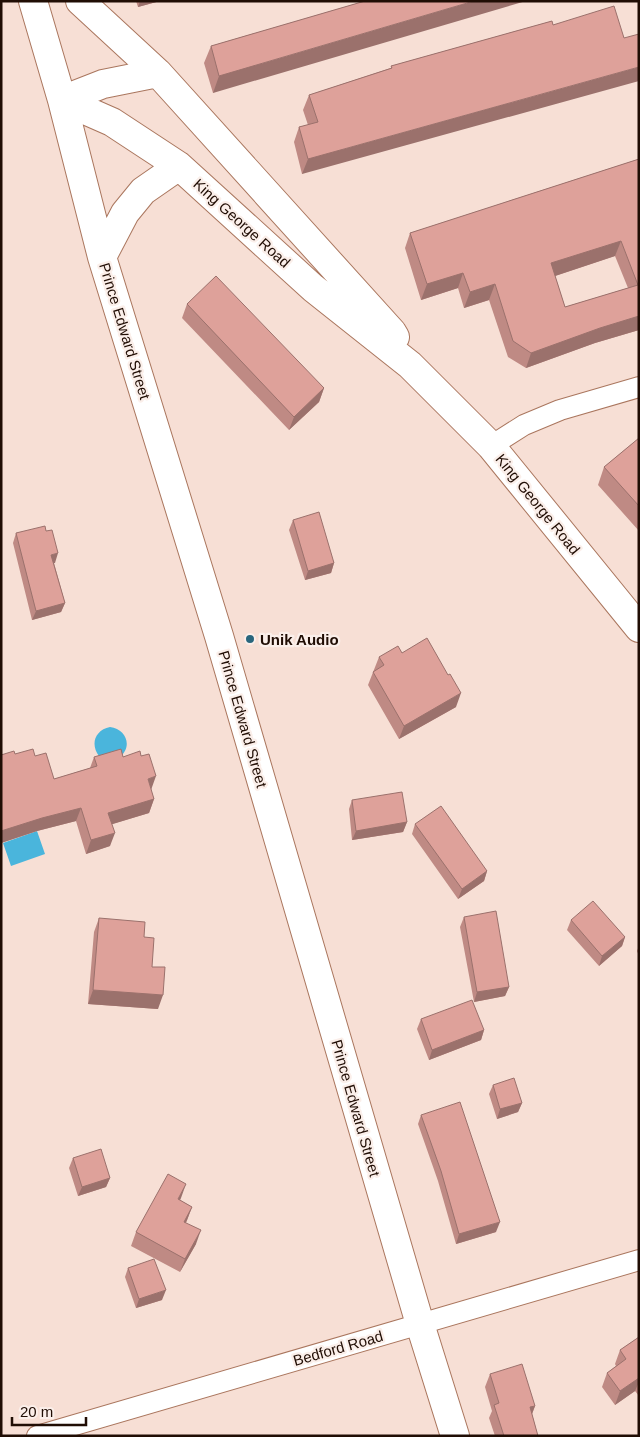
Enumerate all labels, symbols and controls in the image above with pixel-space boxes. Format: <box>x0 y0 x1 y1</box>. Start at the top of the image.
street label: King George Road <box>190 175 294 271</box>
street label: Prince Edward Street <box>96 261 154 402</box>
street label: King George Road <box>492 450 584 558</box>
place label: Unik Audio <box>260 631 339 648</box>
marker: Unik Audio <box>244 633 256 645</box>
street label: Prince Edward Street <box>215 649 271 790</box>
street label: Prince Edward Street <box>328 1038 384 1179</box>
street label: Bedford Road <box>291 1327 385 1369</box>
scale bar <box>12 1394 86 1426</box>
text: 20 m <box>20 1403 53 1420</box>

